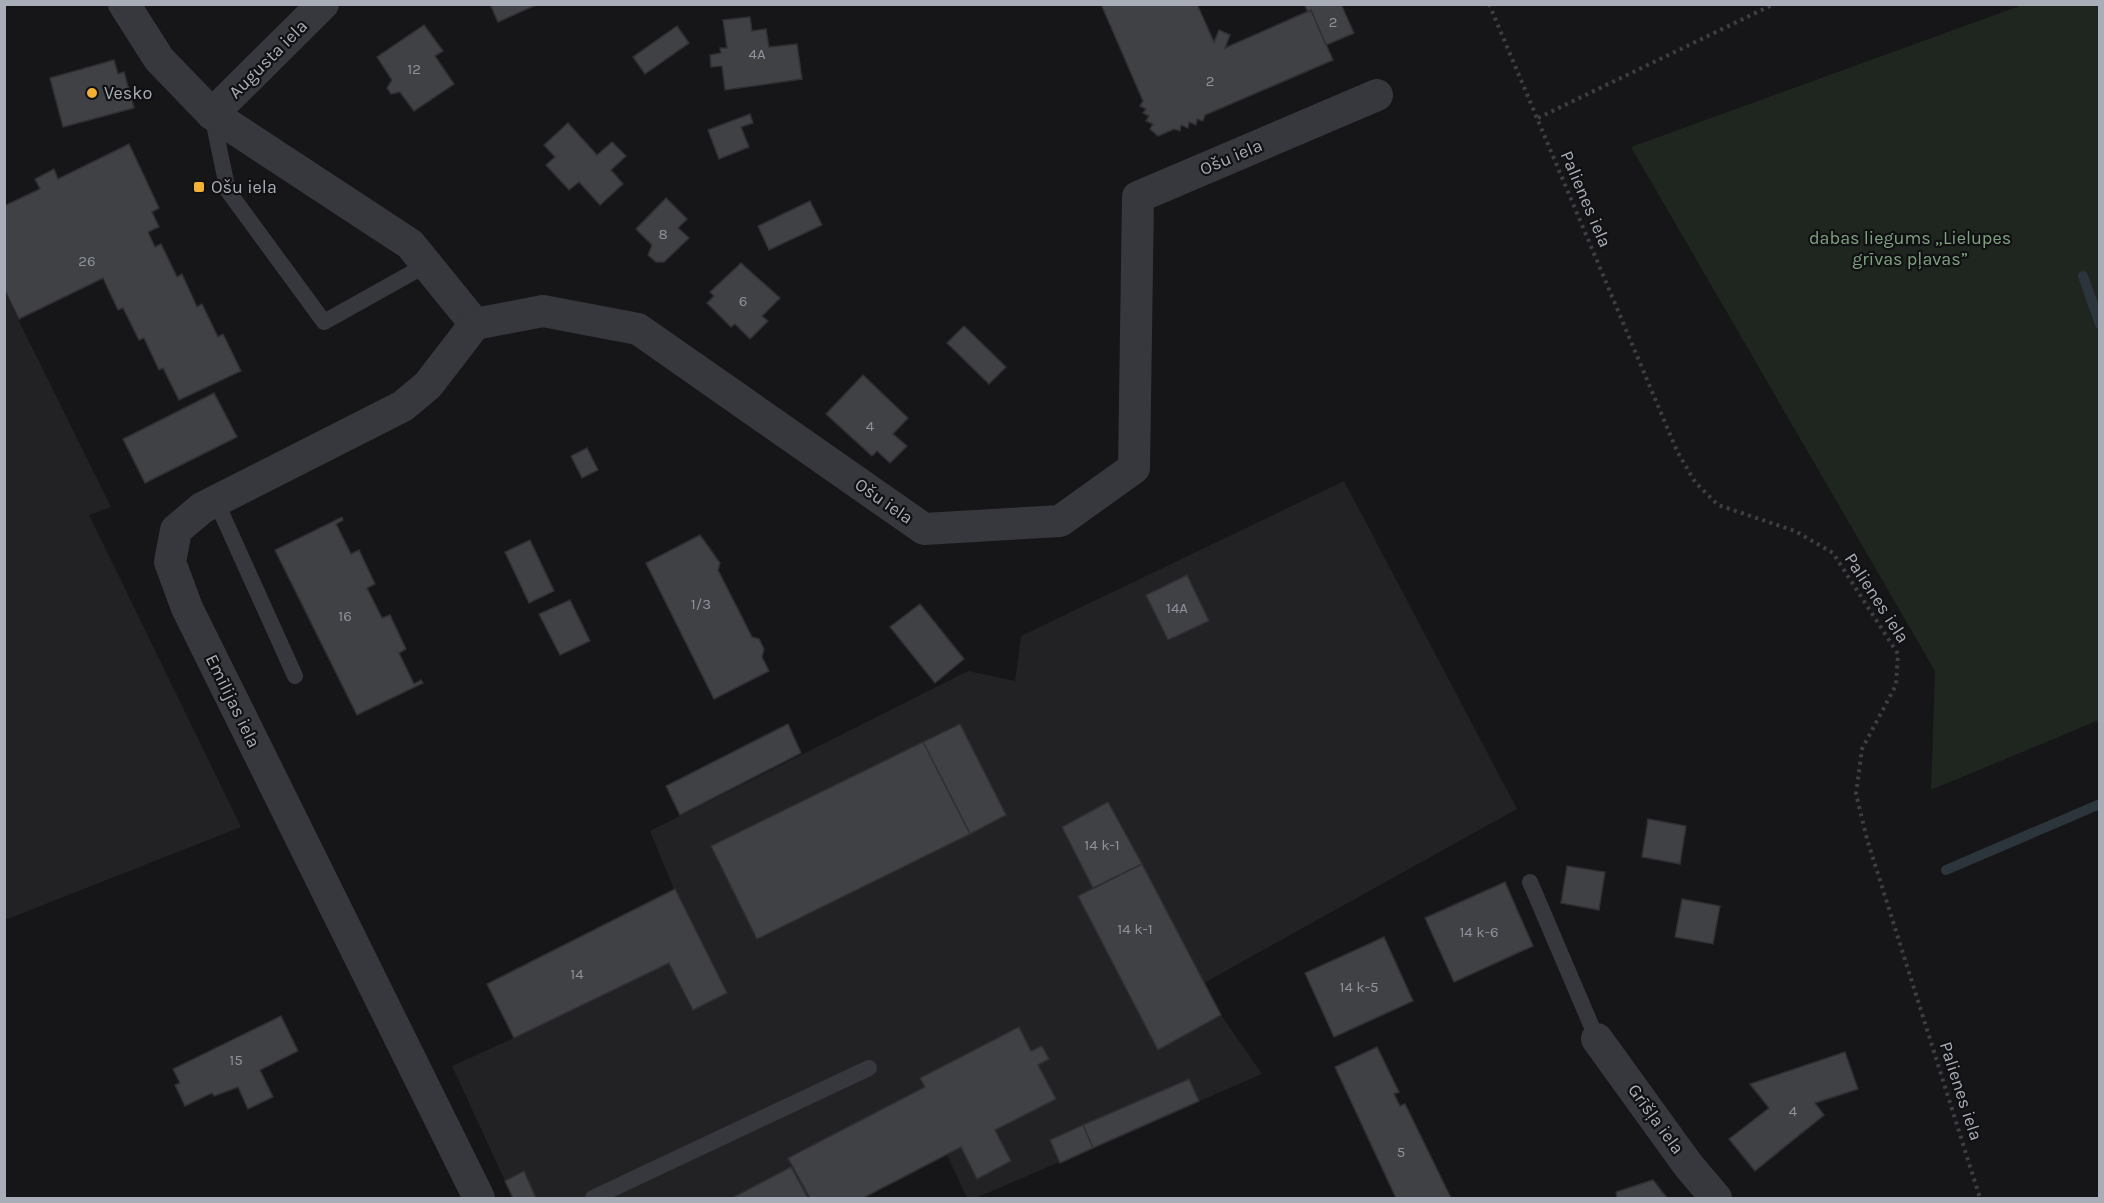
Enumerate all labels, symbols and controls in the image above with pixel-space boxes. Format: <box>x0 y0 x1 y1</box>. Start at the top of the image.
house number: 2 <box>1329 13 1337 31</box>
street label: Augusta iela <box>224 15 312 103</box>
house number: 4A <box>749 45 766 63</box>
house number: 12 <box>407 60 421 78</box>
house number: 2 <box>1206 72 1214 90</box>
place label: Vesko <box>104 82 152 104</box>
marker: Vesko <box>85 86 99 100</box>
street label: Ošu iela <box>1196 134 1266 180</box>
street label: Palienes iela <box>1556 147 1616 251</box>
place label: Ošu iela <box>211 176 277 198</box>
marker: Ošu iela <box>192 180 206 194</box>
house number: 8 <box>658 225 668 243</box>
park label: dabas liegums „Lielupes grīvas pļavas” <box>1809 227 2011 270</box>
house number: 26 <box>78 252 96 270</box>
house number: 6 <box>739 292 747 310</box>
house number: 4 <box>866 417 875 435</box>
street label: Ošu iela <box>851 473 917 529</box>
street label: Palienes iela <box>1840 549 1914 647</box>
house number: 1/3 <box>691 595 711 613</box>
house number: 14A <box>1166 599 1188 617</box>
house number: 16 <box>338 607 352 625</box>
street label: Emīlijas iela <box>201 651 265 751</box>
house number: 14 k-1 <box>1084 836 1120 854</box>
house number: 14 k-1 <box>1117 920 1153 938</box>
house number: 14 k-6 <box>1459 923 1499 941</box>
house number: 14 <box>570 965 584 983</box>
house number: 14 k-5 <box>1339 978 1379 996</box>
street label: Palienes iela <box>1935 1039 1987 1143</box>
house number: 15 <box>229 1051 243 1069</box>
street label: Grīšļa iela <box>1623 1079 1689 1159</box>
house number: 4 <box>1789 1102 1798 1120</box>
house number: 5 <box>1397 1143 1405 1161</box>

